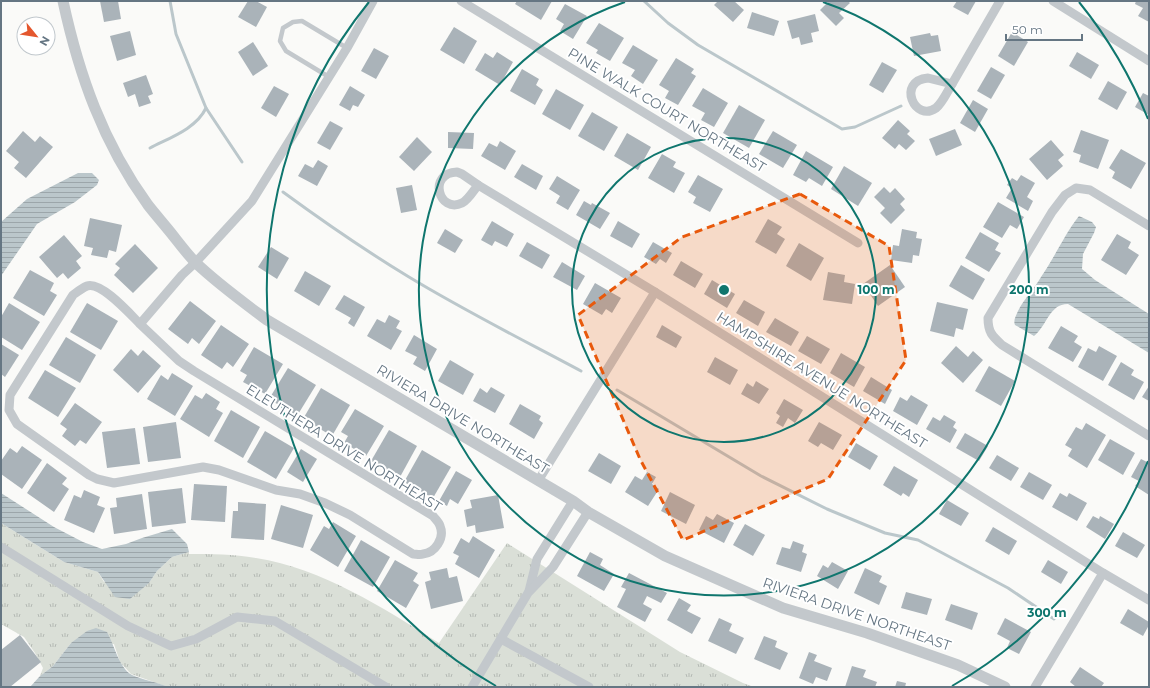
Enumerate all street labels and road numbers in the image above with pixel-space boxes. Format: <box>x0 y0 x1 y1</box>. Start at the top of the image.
street label: PINE WALK COURT NORTHEAST <box>565 44 769 176</box>
street label: HAMPSHIRE AVENUE NORTHEAST <box>714 308 930 452</box>
street label: RIVIERA DRIVE NORTHEAST <box>374 360 552 478</box>
street label: ELEUTHERA DRIVE NORTHEAST <box>243 380 445 516</box>
street label: RIVIERA DRIVE NORTHEAST <box>761 573 953 655</box>

